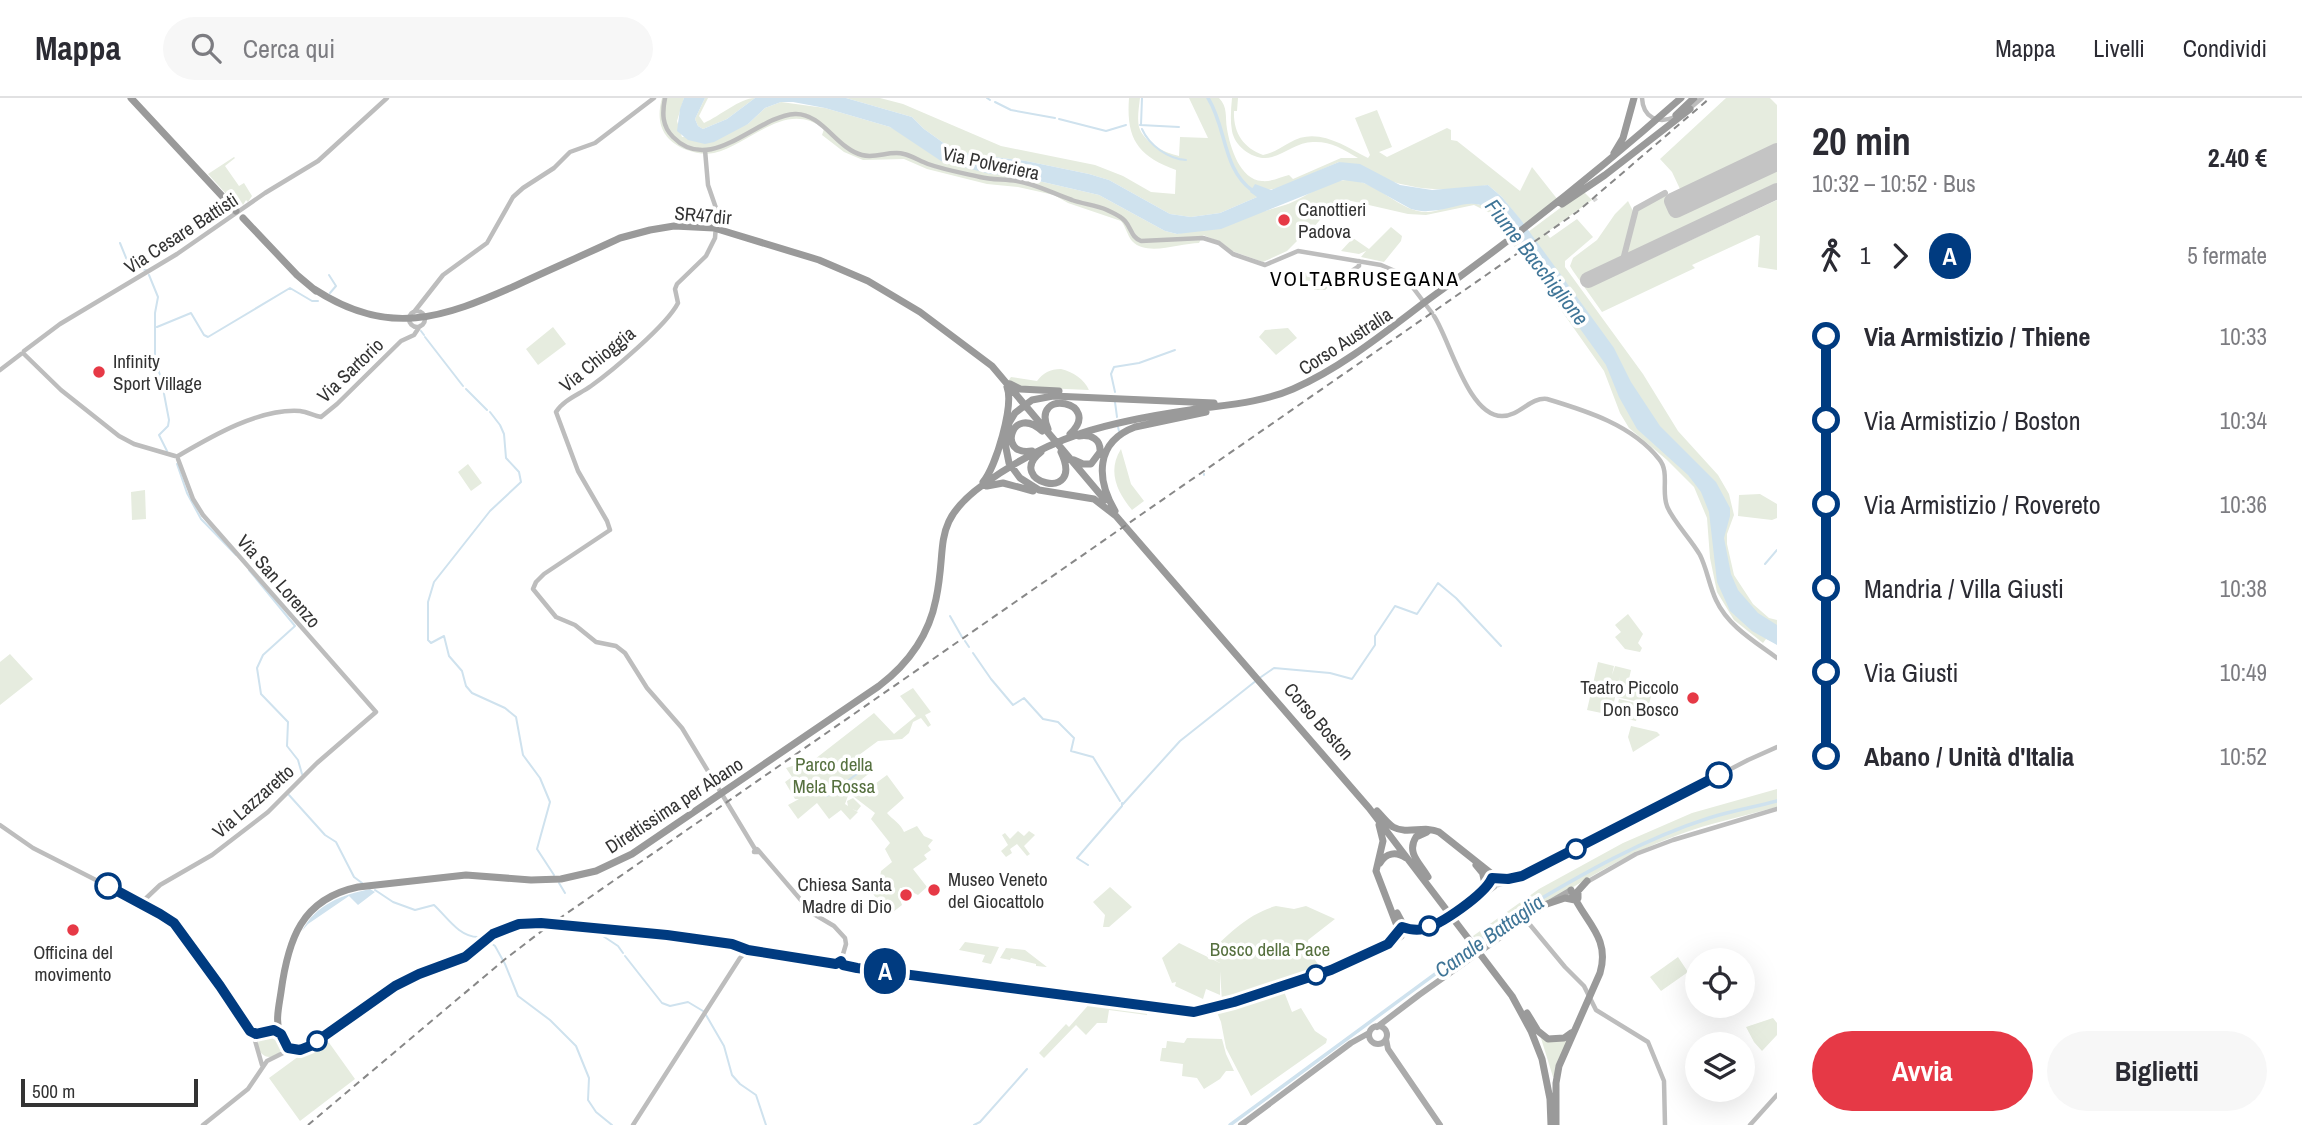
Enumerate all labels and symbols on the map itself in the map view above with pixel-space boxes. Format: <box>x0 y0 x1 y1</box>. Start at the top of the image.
street label: Via Polveriera <box>940 140 1042 186</box>
street label: Via Cesare Battisti <box>119 187 243 279</box>
water label: Fiume Bacchiglione <box>1478 193 1596 331</box>
place label: Canottieri Padova <box>1298 196 1366 244</box>
street label: SR47dir <box>673 200 733 231</box>
marker: Canottieri Padova <box>1276 212 1292 228</box>
district label: VOLTABRUSEGANA <box>1270 264 1460 293</box>
street label: Corso Australia <box>1293 301 1397 381</box>
street label: Via Chioggia <box>554 320 641 398</box>
street label: Via Sartorio <box>311 332 389 408</box>
place label: Infinity Sport Village <box>113 348 202 396</box>
marker: Infinity Sport Village <box>91 364 107 380</box>
street label: Via San Lorenzo <box>231 529 327 633</box>
place label: Teatro Piccolo Don Bosco <box>1580 674 1679 722</box>
street label: Corso Boston <box>1278 677 1360 765</box>
marker: Teatro Piccolo Don Bosco <box>1685 690 1701 706</box>
street label: Direttissima per Abano <box>600 751 748 859</box>
park label: Parco della Mela Rossa <box>793 751 875 799</box>
street label: Via Lazzaretto <box>207 758 299 844</box>
unlabelled marker <box>1706 762 1732 788</box>
unlabelled marker <box>1566 839 1586 859</box>
place label: Museo Veneto del Giocattolo <box>948 866 1048 914</box>
place label: Chiesa Santa Madre di Dio <box>798 871 892 919</box>
unlabelled marker <box>95 873 121 899</box>
marker: Museo Veneto del Giocattolo <box>926 882 942 898</box>
marker: Chiesa Santa Madre di Dio <box>898 887 914 903</box>
water label: Canale Battaglia <box>1429 888 1549 984</box>
unlabelled marker <box>1419 916 1439 936</box>
marker: Officina del movimento <box>65 922 81 938</box>
park label: Bosco della Pace <box>1210 936 1330 962</box>
place label: Officina del movimento <box>33 939 113 987</box>
line badge: A <box>862 948 908 994</box>
unlabelled marker <box>1306 965 1326 985</box>
unlabelled marker <box>307 1031 327 1051</box>
scale bar <box>21 1076 198 1108</box>

